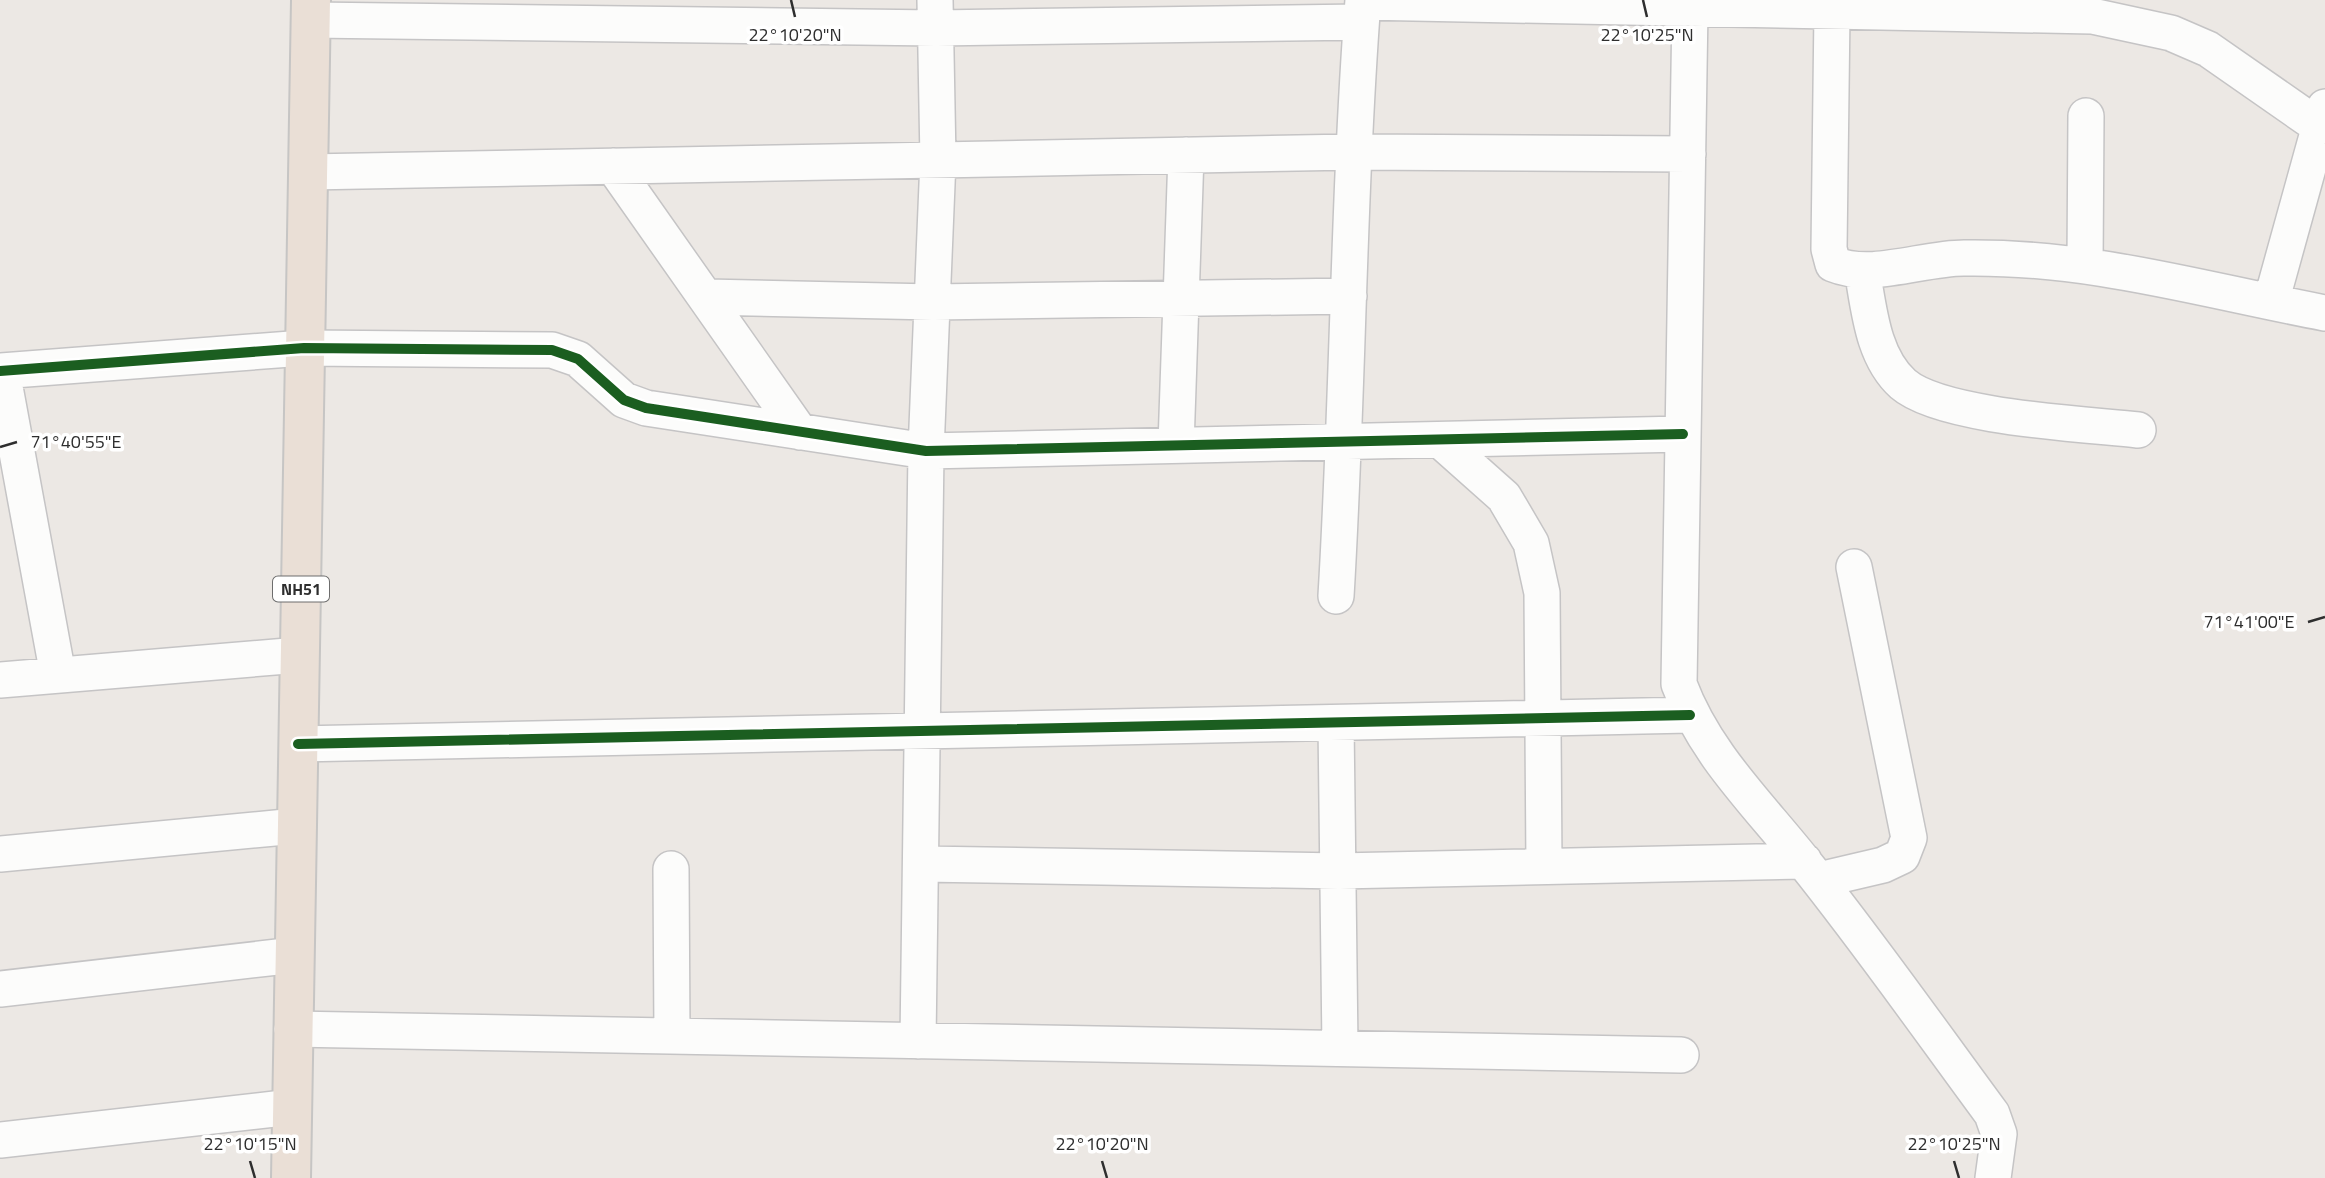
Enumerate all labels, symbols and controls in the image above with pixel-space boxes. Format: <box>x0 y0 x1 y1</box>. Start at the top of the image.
text: 22°10'20"N <box>748 21 842 48</box>
text: 22°10'25"N <box>1600 21 1694 48</box>
text: 71°40'55"E <box>31 428 122 455</box>
road number: NH51 <box>273 576 329 602</box>
text: 71°41'00"E <box>2204 608 2295 635</box>
text: 22°10'15"N <box>203 1130 297 1157</box>
text: 22°10'20"N <box>1055 1130 1149 1157</box>
text: 22°10'25"N <box>1907 1130 2001 1157</box>

